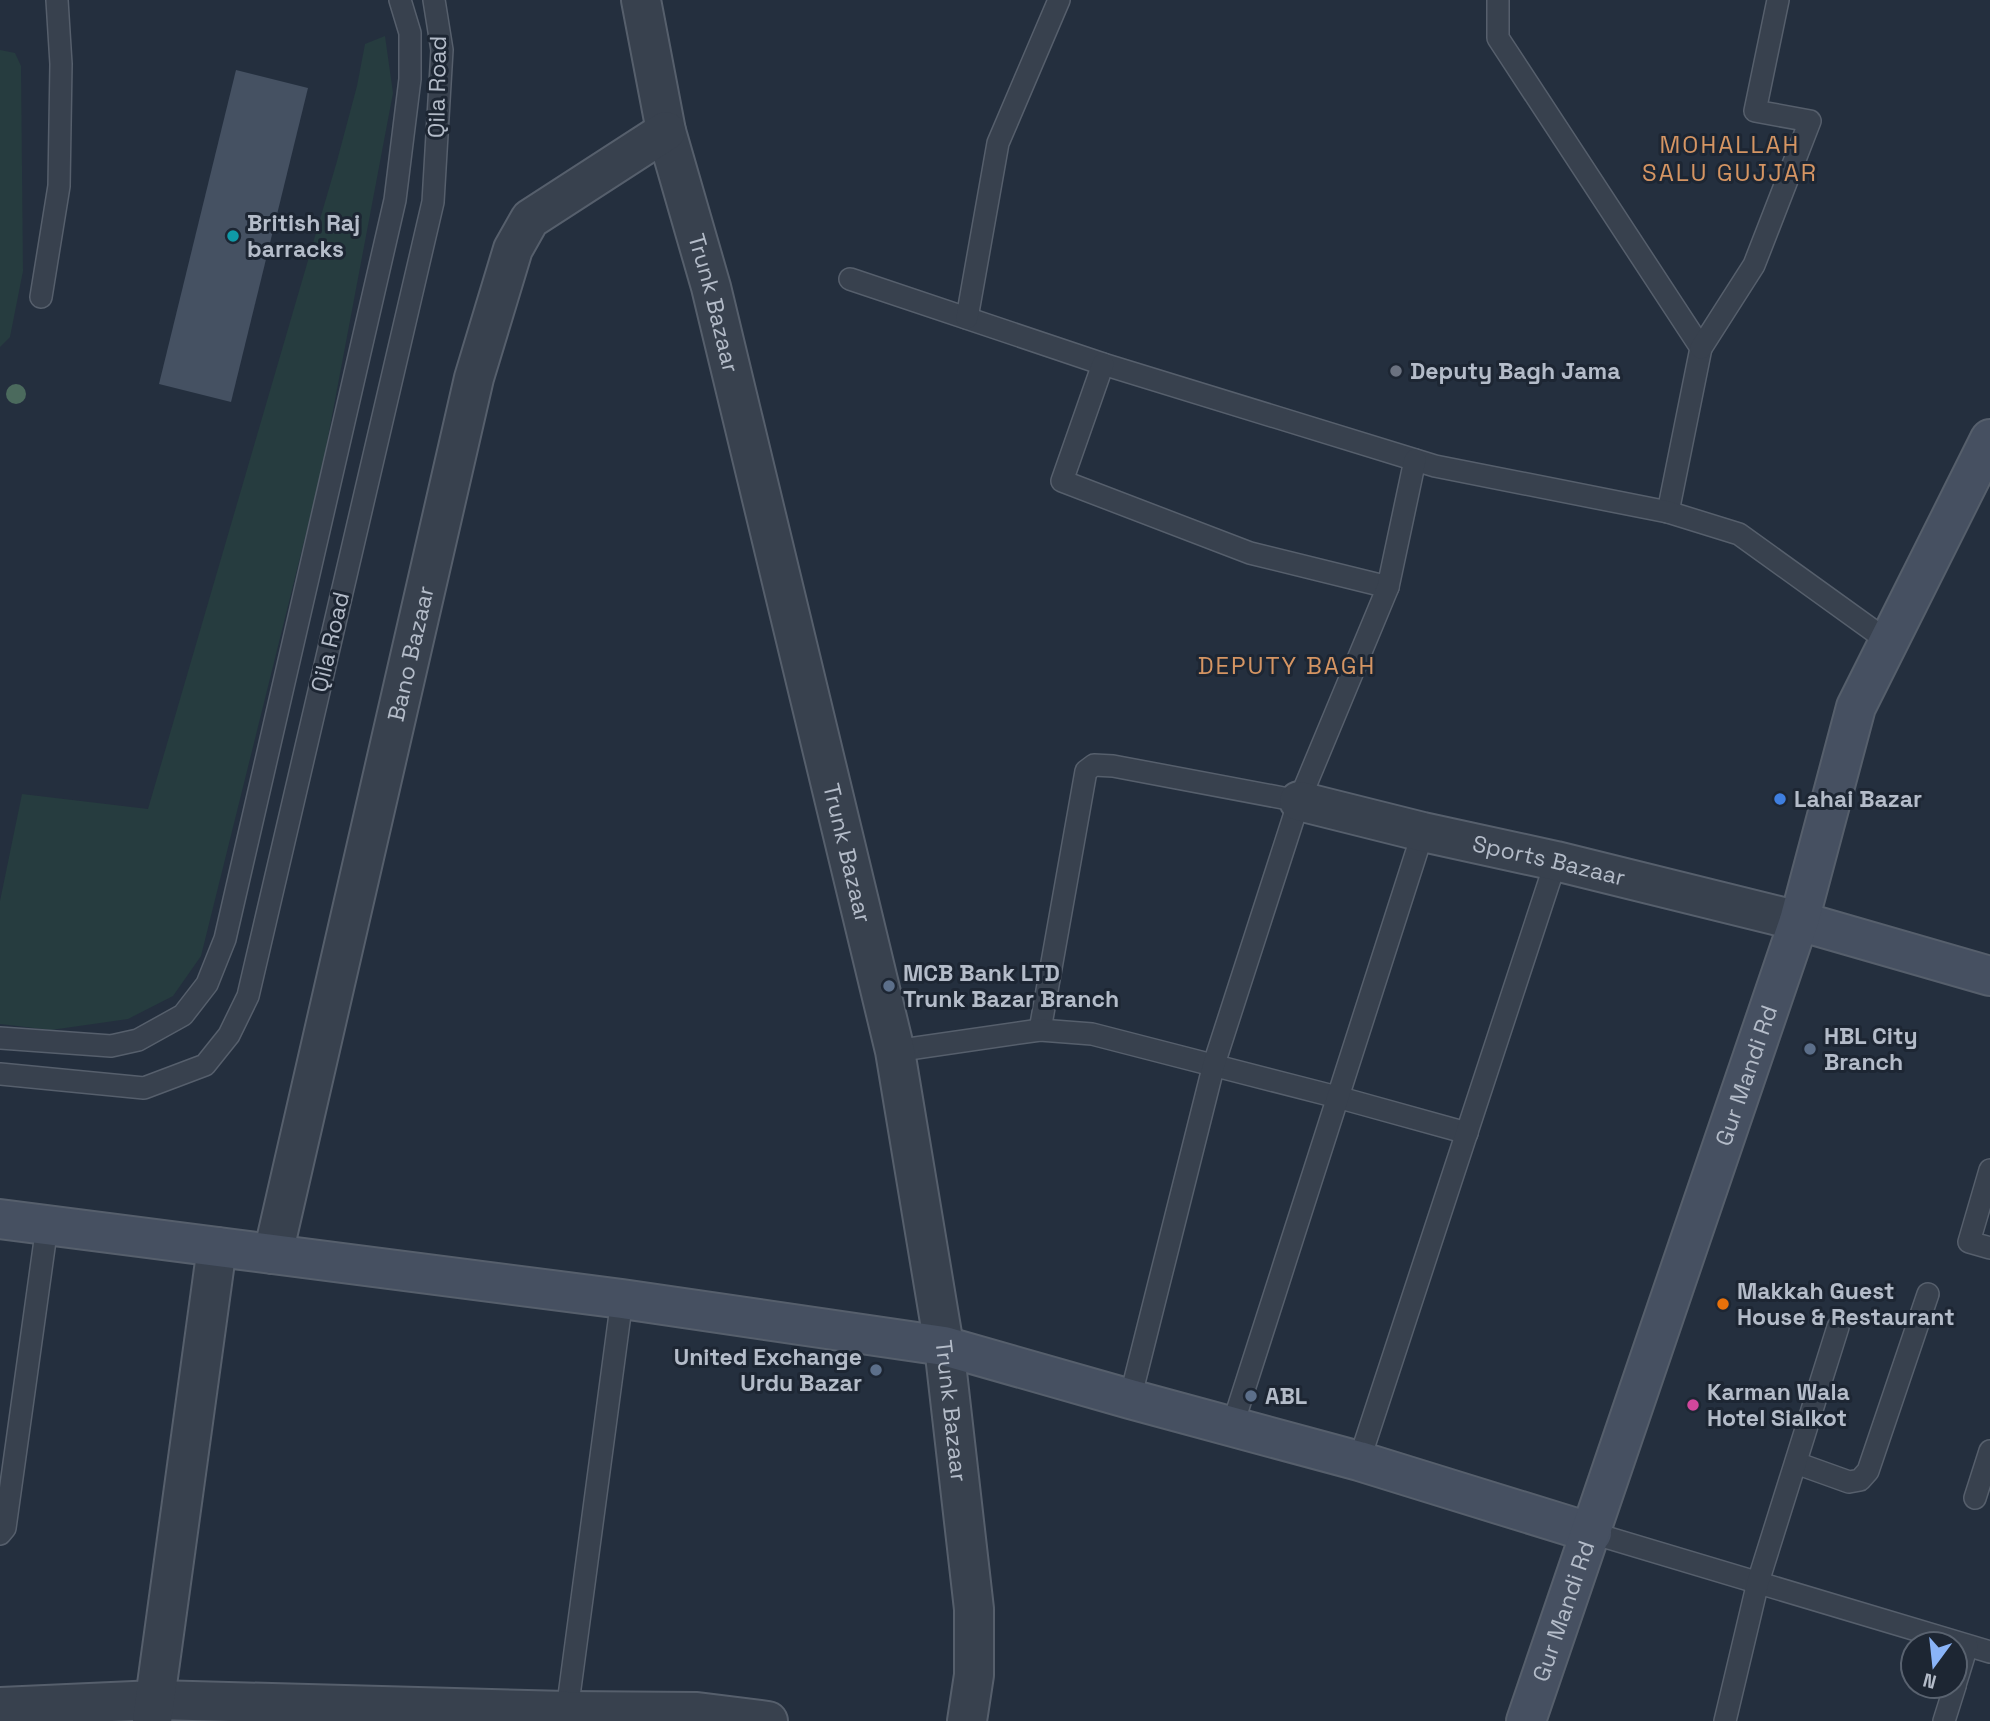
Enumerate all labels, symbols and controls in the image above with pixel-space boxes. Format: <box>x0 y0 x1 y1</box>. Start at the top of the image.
street label: Qila Road <box>421 36 453 138</box>
district label: MOHALLAH SALU GUJJAR <box>1642 129 1818 188</box>
place label: British Raj barracks <box>247 208 360 264</box>
marker: British Raj barracks <box>225 228 241 244</box>
street label: Trunk Bazaar <box>681 230 746 376</box>
place label: Deputy Bagh Jama <box>1410 356 1620 386</box>
marker: Deputy Bagh Jama <box>1388 363 1404 379</box>
street label: Bano Bazaar <box>381 583 441 724</box>
street label: Qila Road <box>304 589 356 695</box>
district label: DEPUTY BAGH <box>1198 650 1376 681</box>
street label: Trunk Bazaar <box>816 780 879 926</box>
place label: Lahai Bazar <box>1794 784 1922 814</box>
marker: Lahai Bazar <box>1772 791 1788 807</box>
street label: Sports Bazaar <box>1470 828 1629 893</box>
place label: MCB Bank LTD Trunk Bazar Branch <box>903 958 1119 1014</box>
marker: MCB Bank LTD Trunk Bazar Branch <box>881 978 897 994</box>
street label: Gur Mandi Rd <box>1708 1001 1784 1150</box>
place label: HBL City Branch <box>1824 1021 1918 1077</box>
marker: HBL City Branch <box>1802 1041 1818 1057</box>
place label: Makkah Guest House & Restaurant <box>1737 1276 1955 1332</box>
marker: Makkah Guest House & Restaurant <box>1715 1296 1731 1312</box>
street label: Trunk Bazaar <box>928 1339 974 1483</box>
place label: United Exchange Urdu Bazar <box>674 1342 862 1398</box>
marker: United Exchange Urdu Bazar <box>868 1362 884 1378</box>
place label: Karman Wala Hotel Sialkot <box>1707 1377 1850 1433</box>
place label: ABL <box>1265 1381 1307 1411</box>
marker: ABL <box>1243 1388 1259 1404</box>
marker: Karman Wala Hotel Sialkot <box>1685 1397 1701 1413</box>
street label: Gur Mandi Rd <box>1526 1537 1601 1686</box>
north arrow <box>1899 1630 1969 1700</box>
text: N <box>1920 1667 1939 1695</box>

